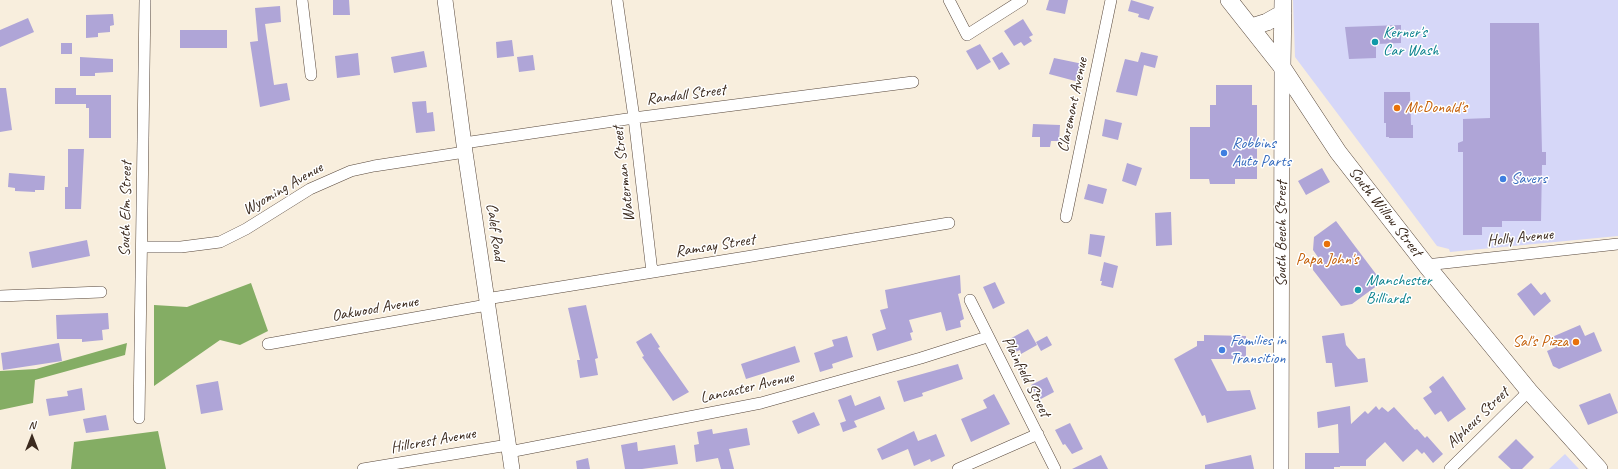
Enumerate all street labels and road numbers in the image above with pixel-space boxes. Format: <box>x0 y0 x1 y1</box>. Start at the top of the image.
street label: Claremont Avenue <box>1054 56 1092 154</box>
street label: Randall Street <box>645 81 727 109</box>
street label: Waterman Street <box>609 125 639 223</box>
street label: Wyoming Avenue <box>240 158 326 220</box>
street label: South Elm Street <box>116 161 136 257</box>
street label: South Willow Street <box>1344 163 1426 261</box>
street label: South Beech Street <box>1272 181 1292 287</box>
street label: Calef Road <box>481 202 509 262</box>
street label: Holly Avenue <box>1486 225 1554 251</box>
street label: Ramsay Street <box>674 230 756 262</box>
street label: Oakwood Avenue <box>330 292 420 326</box>
street label: Plainfield Street <box>998 334 1054 420</box>
street label: Lancaster Avenue <box>698 368 796 408</box>
street label: Alpheus Street <box>1443 384 1513 452</box>
street label: Hillcrest Avenue <box>389 424 477 458</box>

